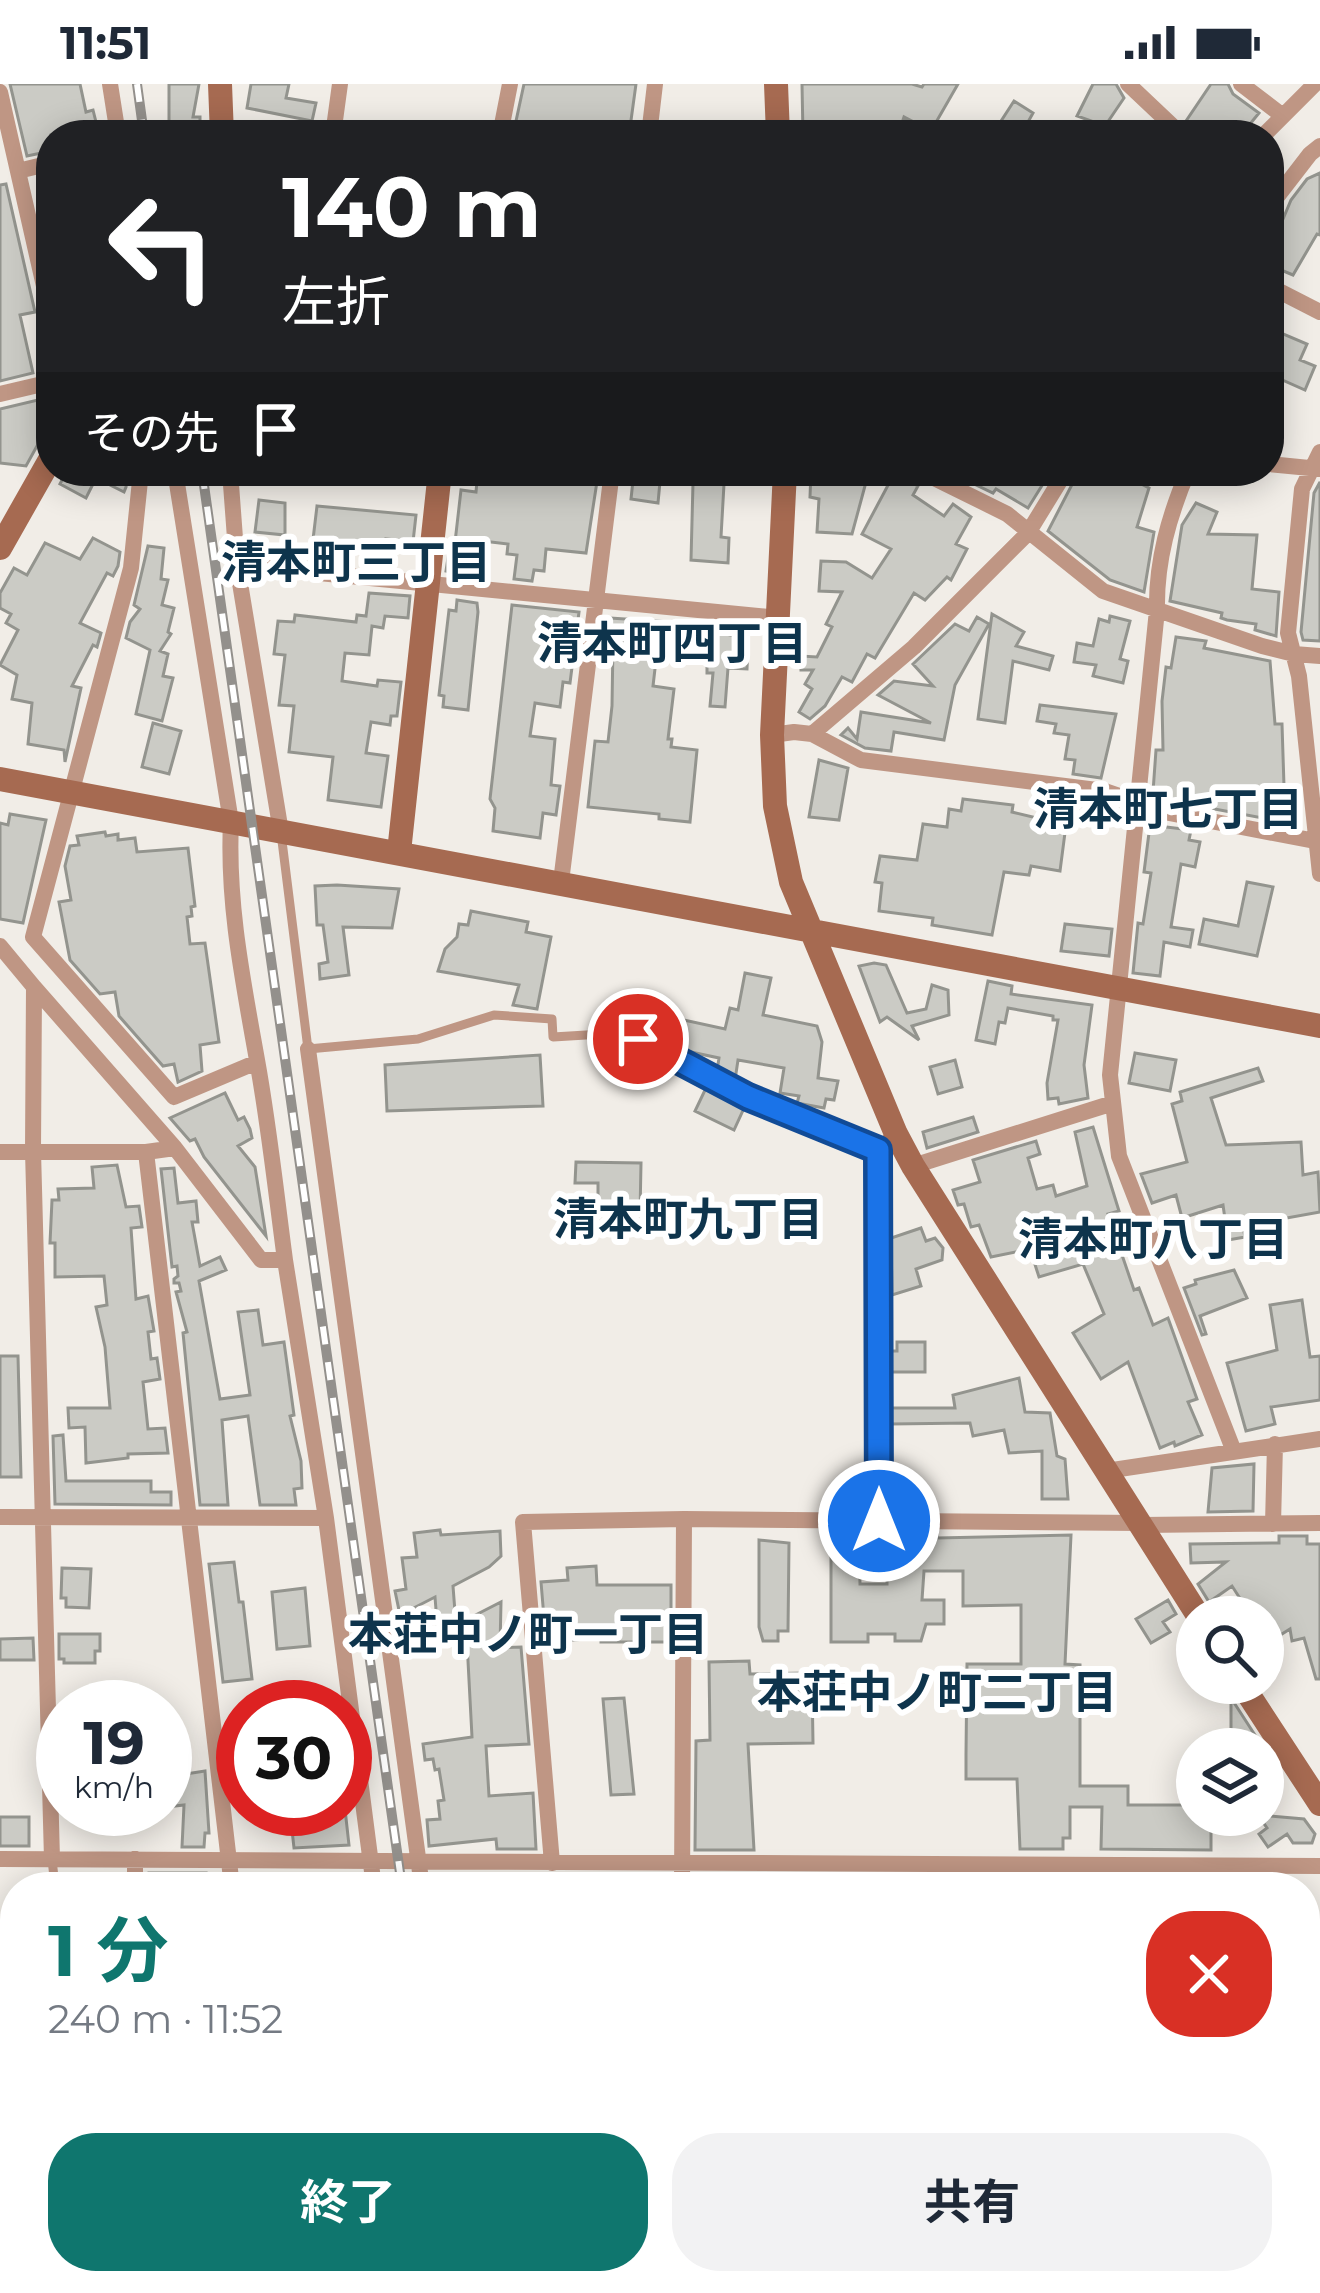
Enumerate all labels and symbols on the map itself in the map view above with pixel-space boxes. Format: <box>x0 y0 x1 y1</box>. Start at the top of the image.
district label: 清本町三丁目 <box>221 534 491 589</box>
district label: 清本町四丁目 <box>537 615 807 670</box>
district label: 清本町七丁目 <box>1033 781 1303 836</box>
pin <box>587 988 689 1090</box>
district label: 清本町九丁目 <box>553 1191 823 1246</box>
district label: 清本町八丁目 <box>1018 1211 1288 1266</box>
position arrow <box>816 1458 942 1584</box>
district label: 本荘中ノ町一丁目 <box>348 1606 708 1661</box>
district label: 本荘中ノ町二丁目 <box>757 1664 1117 1719</box>
speed limit sign: 30 <box>216 1680 372 1836</box>

